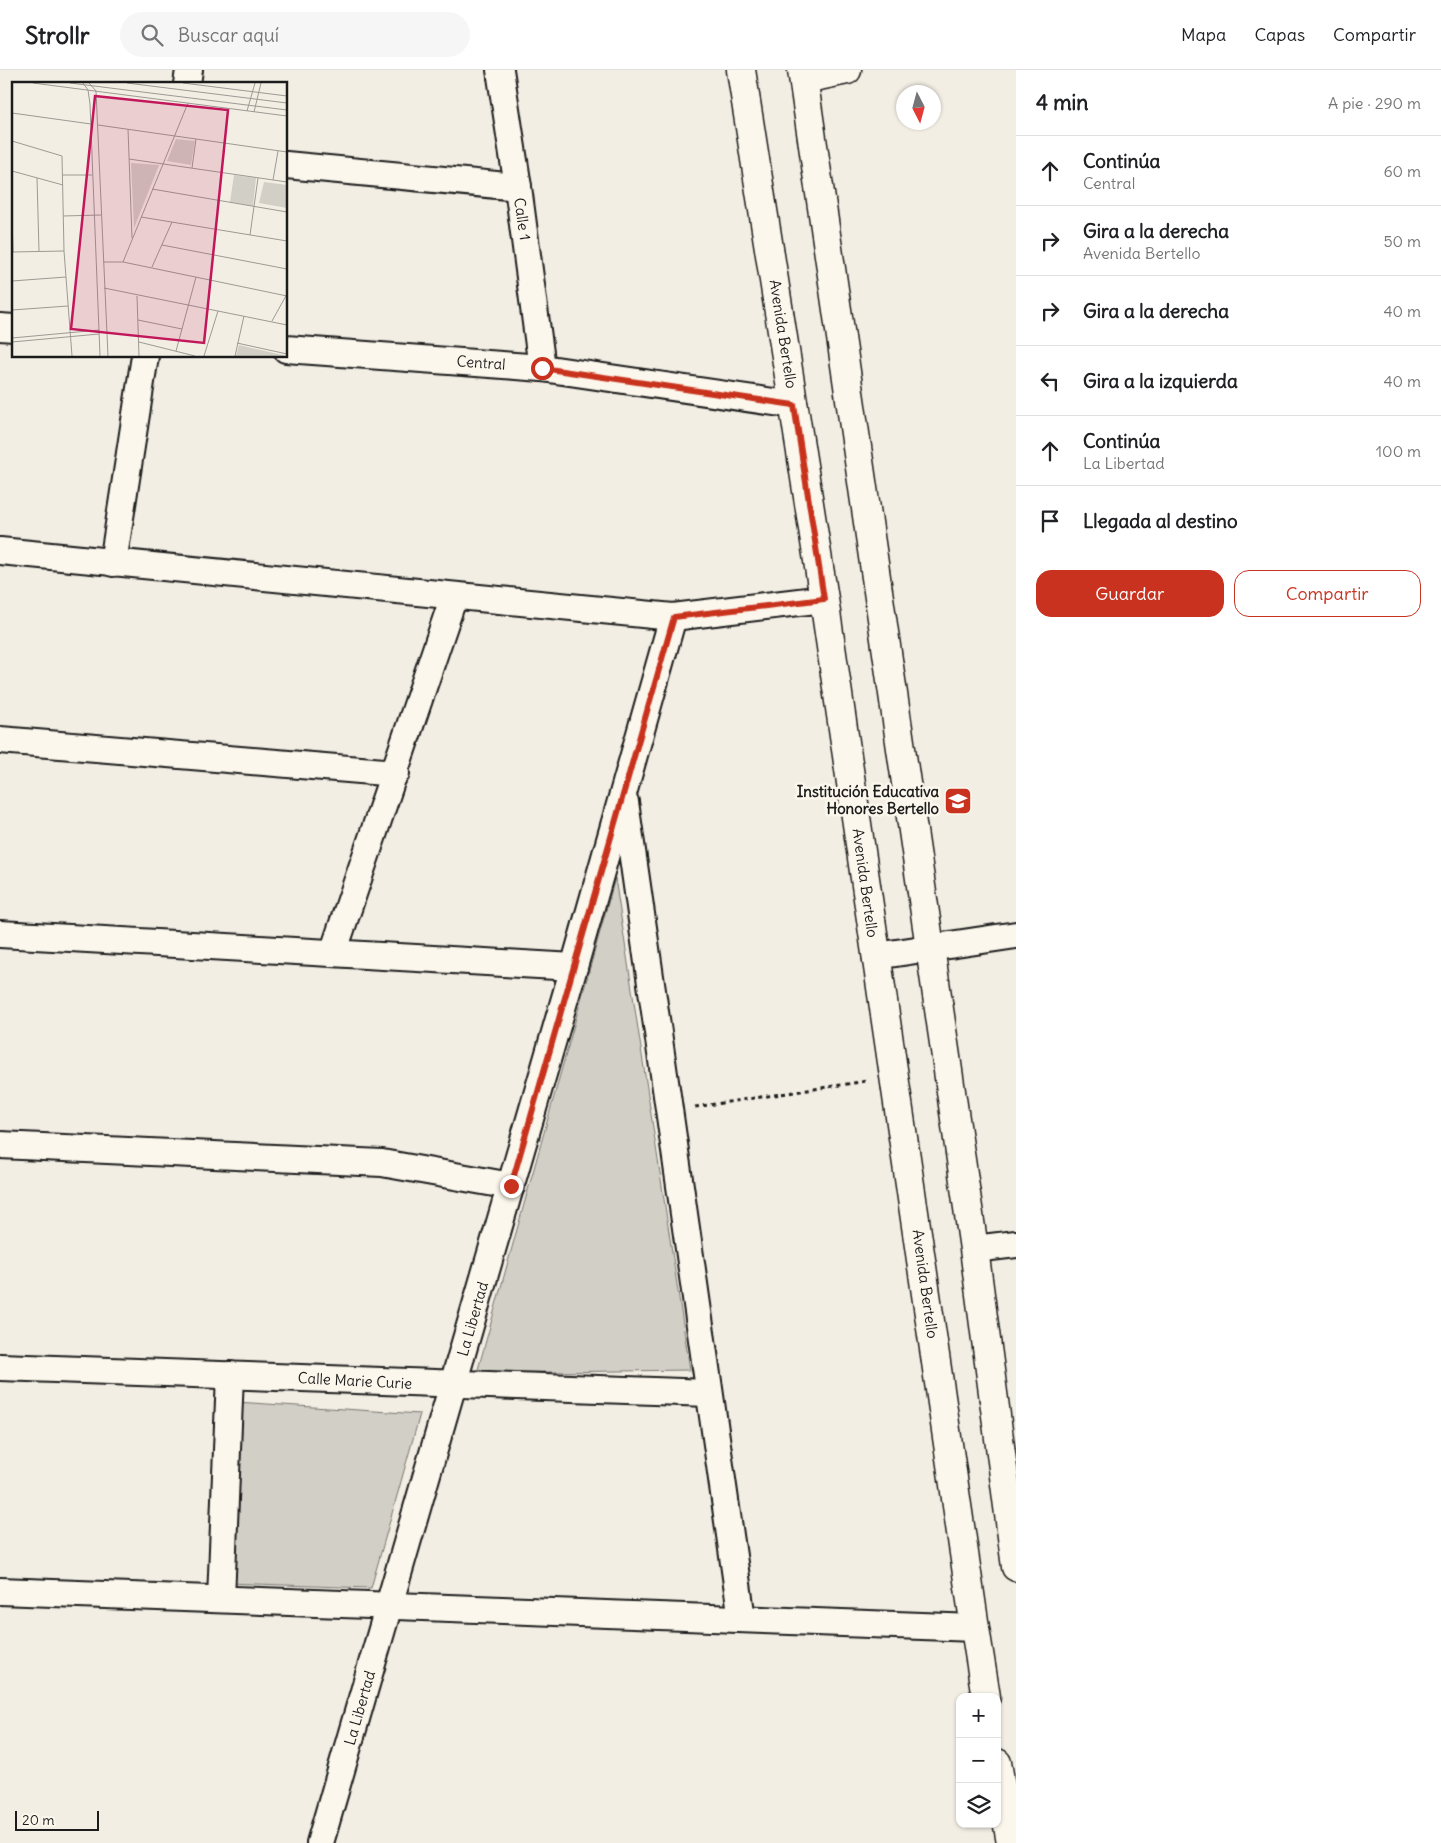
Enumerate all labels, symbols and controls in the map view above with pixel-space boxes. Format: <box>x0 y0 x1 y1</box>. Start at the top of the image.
search box <box>120 12 470 57</box>
text: Strollr <box>25 20 90 50</box>
icon: search <box>138 21 166 49</box>
text: Buscar aquí <box>178 23 279 47</box>
text: Mapa <box>1181 23 1226 46</box>
text: Capas <box>1254 23 1305 46</box>
text: Compartir <box>1333 23 1416 46</box>
inset map <box>12 82 288 358</box>
north arrow <box>896 85 941 130</box>
text: 4 min <box>1036 89 1088 116</box>
text: A pie · 290 m <box>1328 93 1421 113</box>
text: Continúa <box>1083 149 1160 173</box>
icon: ahead <box>1036 157 1064 185</box>
text: 60 m <box>1383 161 1421 181</box>
text: Central <box>1083 173 1135 193</box>
street label: Calle 1 <box>510 196 535 241</box>
text: Gira a la derecha <box>1083 219 1229 243</box>
icon: right <box>1036 227 1064 255</box>
text: 50 m <box>1383 231 1421 251</box>
text: Avenida Bertello <box>1083 243 1200 263</box>
street label: Avenida Bertello <box>766 278 801 390</box>
icon: right <box>1036 297 1064 325</box>
text: Gira a la derecha <box>1083 299 1229 323</box>
text: 40 m <box>1383 301 1421 321</box>
street label: Central <box>456 351 506 374</box>
route start <box>531 357 554 380</box>
icon: left <box>1036 367 1064 395</box>
text: Gira a la izquierda <box>1083 369 1238 393</box>
text: 40 m <box>1383 371 1421 391</box>
text: Continúa <box>1083 429 1160 453</box>
icon: ahead <box>1036 437 1064 465</box>
text: 100 m <box>1376 441 1421 461</box>
text: La Libertad <box>1083 453 1165 473</box>
icon: arrive <box>1036 507 1064 535</box>
text: Llegada al destino <box>1083 509 1238 533</box>
button: Guardar <box>1036 570 1224 617</box>
button: Compartir <box>1234 570 1421 617</box>
place label: Institución Educativa Honores Bertello <box>797 782 940 818</box>
school or university icon: Institución Educativa Honores Bertello <box>943 786 973 816</box>
street label: Avenida Bertello <box>848 827 883 939</box>
route end <box>500 1175 523 1198</box>
street label: Avenida Bertello <box>908 1228 943 1340</box>
street label: La Libertad <box>453 1279 492 1358</box>
street label: Calle Marie Curie <box>297 1368 413 1393</box>
street label: La Libertad <box>340 1668 379 1747</box>
map controls <box>956 1693 1001 1828</box>
button: + <box>956 1693 1001 1738</box>
button: − <box>956 1738 1001 1783</box>
button: layers <box>956 1783 1001 1828</box>
scale bar <box>15 1808 99 1831</box>
text: 20 m <box>22 1811 55 1829</box>

